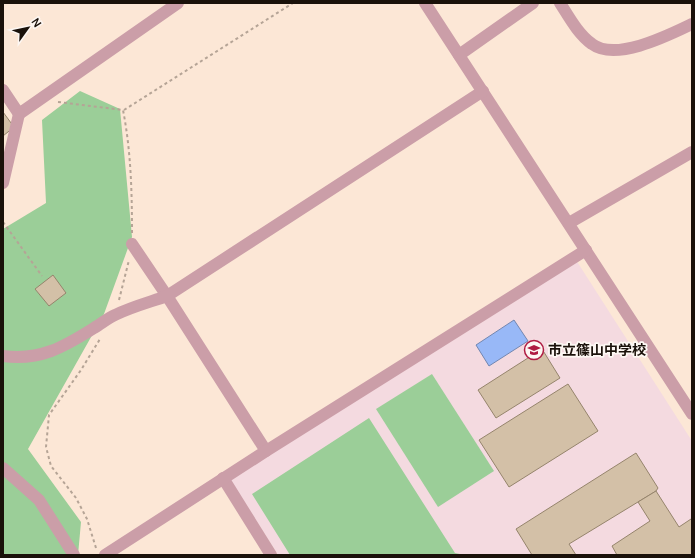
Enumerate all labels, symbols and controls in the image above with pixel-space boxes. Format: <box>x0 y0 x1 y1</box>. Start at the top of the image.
north arrow <box>8 8 48 48</box>
text: N <box>28 15 45 30</box>
school or university icon: 市立篠山中学校 <box>523 339 545 361</box>
place label: 市立篠山中学校 <box>548 340 646 359</box>

